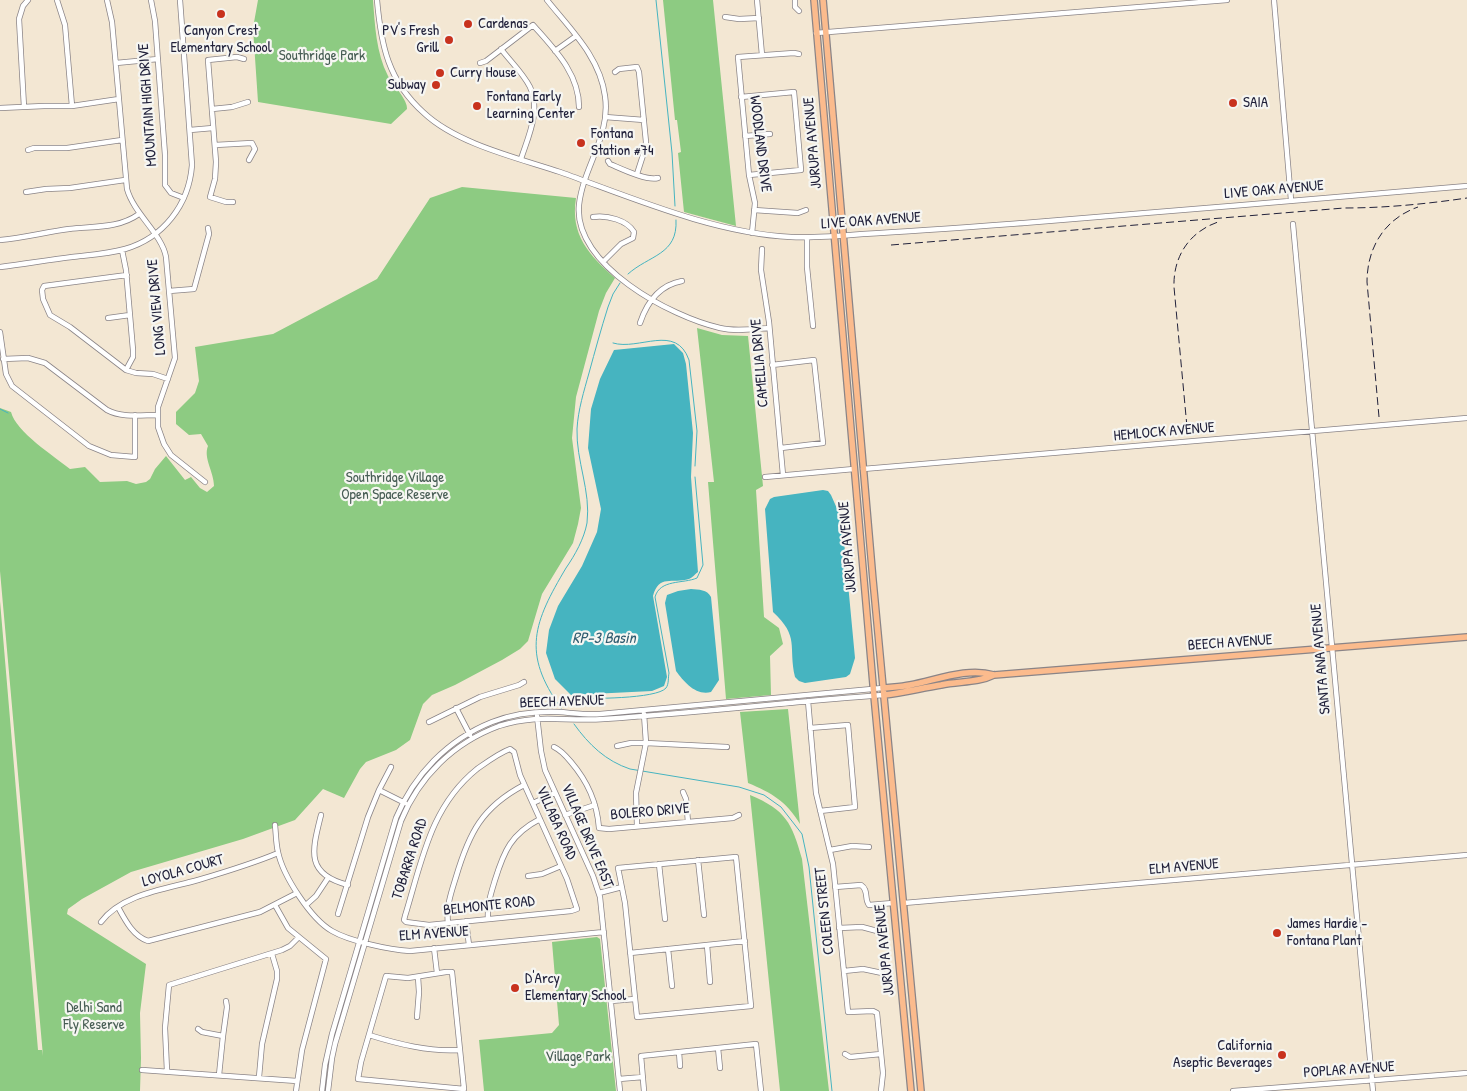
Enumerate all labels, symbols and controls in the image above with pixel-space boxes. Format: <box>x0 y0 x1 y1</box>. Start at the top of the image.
marker: Canyon Crest Elementary School <box>215 8 227 20</box>
place label: Cardenas <box>478 15 528 33</box>
marker: Cardenas <box>462 18 474 30</box>
place label: Canyon Crest Elementary School <box>170 22 272 57</box>
place label: PV's Fresh Grill <box>382 22 439 57</box>
marker: PV's Fresh Grill <box>443 34 455 46</box>
street label: MOUNTAIN HIGH DRIVE <box>135 43 161 167</box>
park label: Southridge Park <box>279 47 365 65</box>
place label: Curry House <box>450 64 516 82</box>
marker: Curry House <box>434 67 446 79</box>
place label: Subway <box>388 76 426 94</box>
marker: Subway <box>430 79 442 91</box>
place label: Fontana Early Learning Center <box>487 88 575 123</box>
place label: SAIA <box>1243 94 1268 112</box>
street label: WOODLAND DRIVE <box>745 95 775 193</box>
street label: JURUPA AVENUE <box>800 96 826 190</box>
marker: SAIA <box>1227 97 1239 109</box>
marker: Fontana Early Learning Center <box>471 100 483 112</box>
place label: Fontana Station #74 <box>591 125 654 160</box>
marker: Fontana Station #74 <box>575 137 587 149</box>
street label: LIVE OAK AVENUE <box>1224 177 1324 203</box>
street label: LIVE OAK AVENUE <box>821 209 921 233</box>
street label: LONG VIEW DRIVE <box>144 258 170 356</box>
street label: CAMELLIA DRIVE <box>747 318 773 408</box>
street label: HEMLOCK AVENUE <box>1113 419 1215 445</box>
park label: Southridge Village Open Space Reserve <box>341 469 449 504</box>
street label: JURUPA AVENUE <box>835 500 861 594</box>
street label: SANTA ANA AVENUE <box>1307 603 1335 715</box>
water label: RP-3 Basin <box>572 629 636 649</box>
street label: BEECH AVENUE <box>1187 631 1273 655</box>
street label: BEECH AVENUE <box>519 692 605 712</box>
street label: VILLAGE DRIVE EAST <box>557 781 617 891</box>
street label: VILLABA ROAD <box>532 784 580 862</box>
street label: BOLERO DRIVE <box>610 800 690 824</box>
street label: TOBARRA ROAD <box>388 816 432 902</box>
street label: LOYOLA COURT <box>140 851 226 891</box>
street label: ELM AVENUE <box>1148 855 1220 879</box>
street label: COLEEN STREET <box>811 866 839 956</box>
street label: BELMONTE ROAD <box>442 892 536 920</box>
street label: JURUPA AVENUE <box>871 903 899 997</box>
place label: James Hardie - Fontana Plant <box>1287 915 1367 950</box>
street label: ELM AVENUE <box>399 923 469 945</box>
marker: James Hardie - Fontana Plant <box>1271 927 1283 939</box>
place label: D'Arcy Elementary School <box>525 970 626 1005</box>
marker: D'Arcy Elementary School <box>509 982 521 994</box>
park label: Delhi Sand Fly Reserve <box>63 999 125 1034</box>
place label: California Aseptic Beverages <box>1173 1037 1272 1072</box>
park label: Village Park <box>545 1048 611 1066</box>
marker: California Aseptic Beverages <box>1276 1049 1288 1061</box>
street label: POPLAR AVENUE <box>1303 1058 1395 1082</box>

